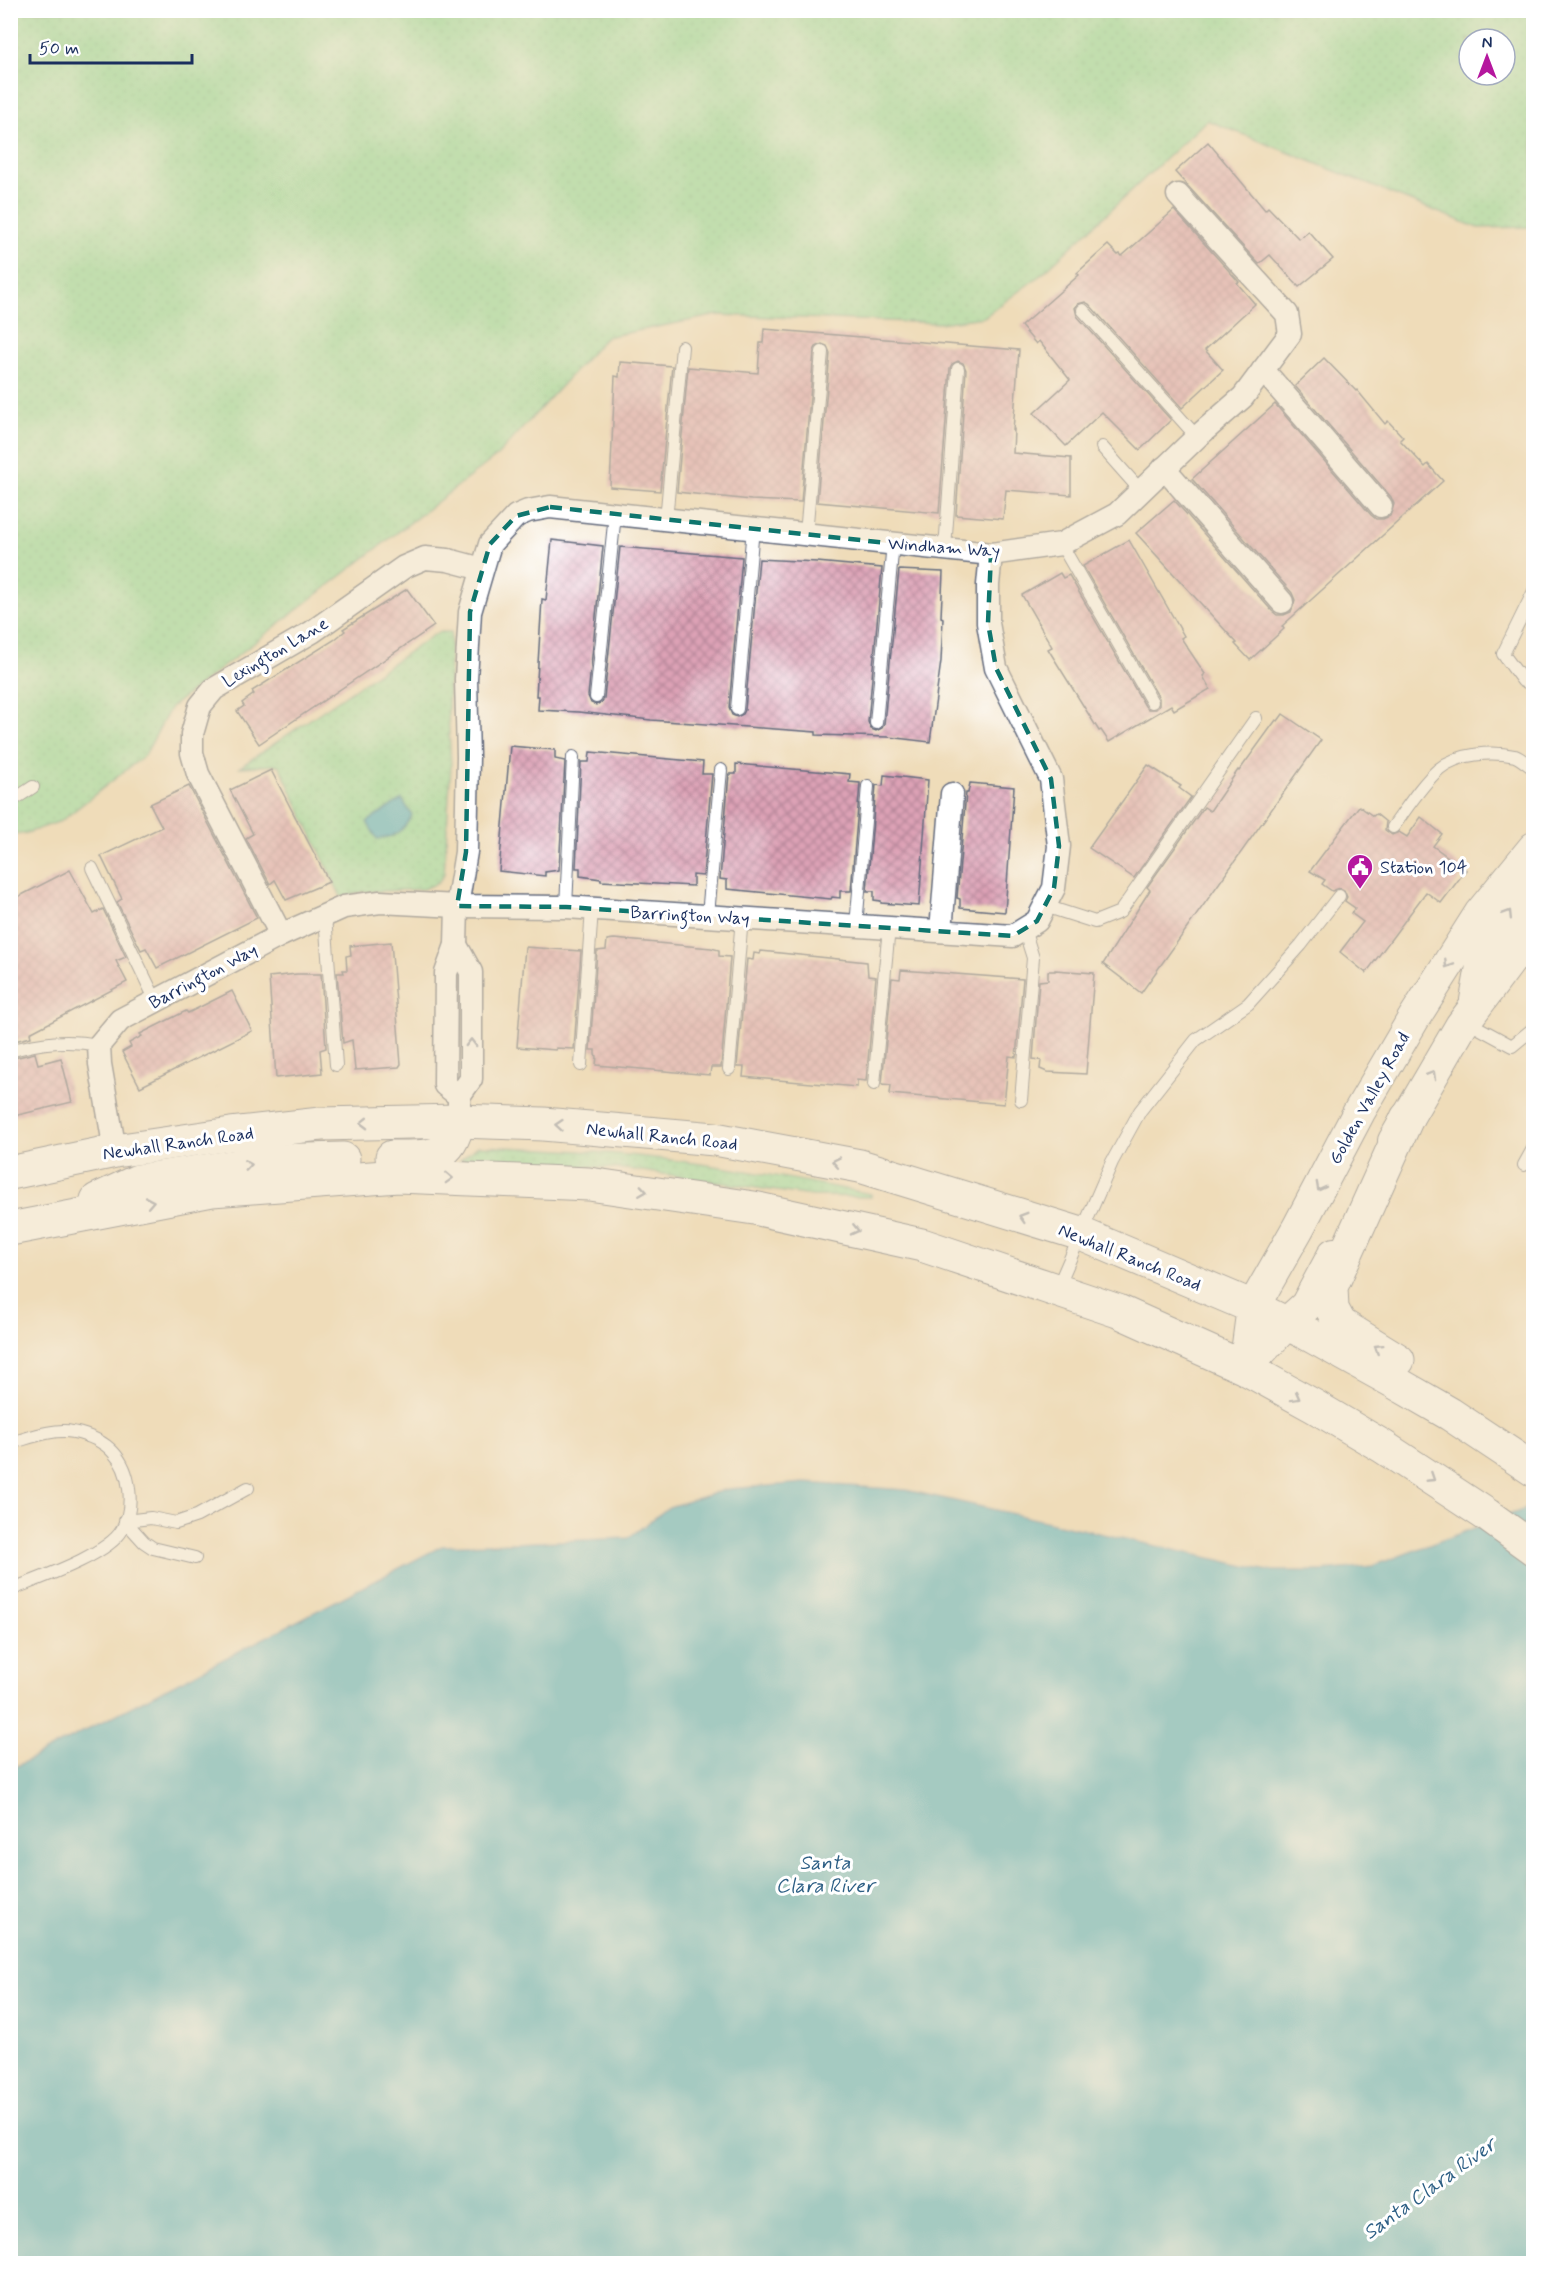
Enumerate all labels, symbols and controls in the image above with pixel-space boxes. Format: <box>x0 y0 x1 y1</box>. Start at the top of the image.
scale bar <box>30 27 192 65</box>
north arrow <box>1457 27 1517 87</box>
text: N <box>1482 33 1492 54</box>
text: 50 m <box>39 37 79 61</box>
street label: Windham Way <box>887 532 1001 564</box>
street label: Lexington Lane <box>218 612 334 696</box>
public building icon: Station 104 <box>1345 852 1375 890</box>
place label: Station 104 <box>1380 856 1468 880</box>
street label: Barrington Way <box>630 901 750 933</box>
one-way arrow <box>1501 909 1512 920</box>
street label: Barrington Way <box>145 938 263 1017</box>
one-way arrow <box>1444 957 1455 968</box>
street label: Golden Valley Road <box>1324 1028 1416 1169</box>
one-way arrow <box>465 1039 477 1048</box>
one-way arrow <box>1425 1071 1436 1081</box>
one-way arrow <box>360 1117 369 1129</box>
street label: Newhall Ranch Road <box>585 1117 739 1157</box>
one-way arrow <box>555 1119 564 1132</box>
street label: Newhall Ranch Road <box>101 1122 255 1166</box>
one-way arrow <box>831 1156 841 1169</box>
one-way arrow <box>243 1159 252 1171</box>
one-way arrow <box>444 1171 453 1184</box>
one-way arrow <box>1316 1181 1327 1192</box>
one-way arrow <box>638 1185 648 1197</box>
one-way arrow <box>145 1196 155 1209</box>
one-way arrow <box>1018 1212 1029 1224</box>
street label: Newhall Ranch Road <box>1055 1218 1205 1298</box>
one-way arrow <box>850 1223 860 1236</box>
one-way arrow <box>1374 1343 1384 1355</box>
one-way arrow <box>1290 1389 1301 1401</box>
one-way arrow <box>1424 1471 1435 1482</box>
water label: Santa Clara River <box>776 1850 877 1900</box>
water label: Santa Clara River <box>1358 2130 1504 2246</box>

